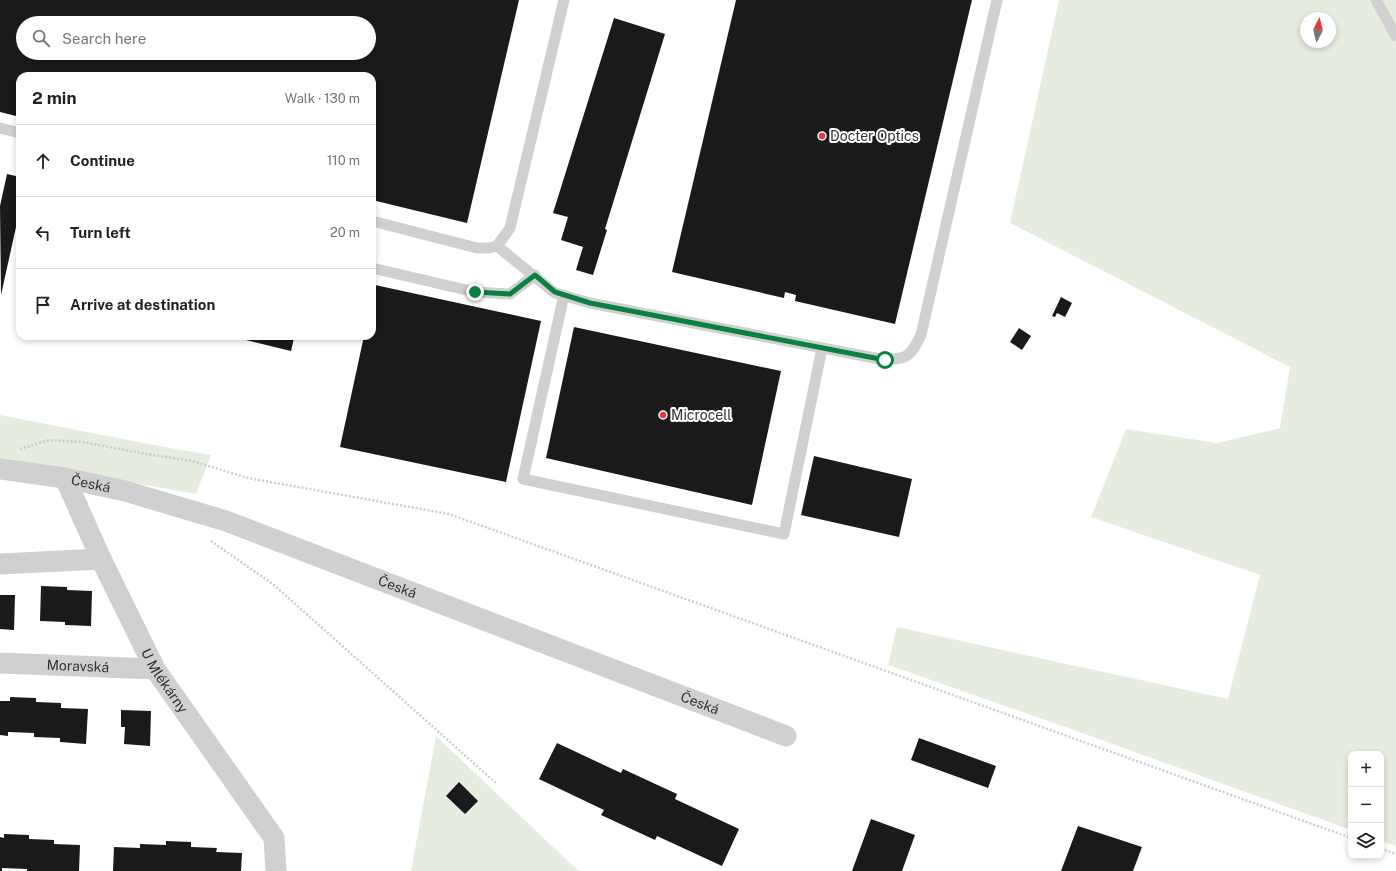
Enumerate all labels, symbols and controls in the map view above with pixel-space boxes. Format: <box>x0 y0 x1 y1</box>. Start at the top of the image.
north arrow <box>1300 12 1336 48</box>
search box <box>16 16 376 60</box>
icon: search <box>30 27 52 49</box>
text: Search here <box>62 30 146 47</box>
text: 2 min <box>32 88 77 108</box>
text: Walk · 130 m <box>285 91 360 106</box>
place label: Docter Optics <box>830 128 919 144</box>
marker: Docter Optics <box>817 131 827 141</box>
icon: ahead <box>32 150 54 172</box>
text: Continue <box>70 152 135 169</box>
text: 110 m <box>327 153 360 168</box>
icon: left <box>32 222 54 244</box>
text: Turn left <box>70 224 131 241</box>
text: 20 m <box>330 225 360 240</box>
route end <box>466 283 484 301</box>
icon: arrive <box>32 294 54 316</box>
text: Arrive at destination <box>70 296 215 313</box>
route start <box>876 351 894 369</box>
place label: Microcell <box>671 407 731 423</box>
marker: Microcell <box>658 410 668 420</box>
street label: Česká <box>70 471 112 496</box>
street label: Česká <box>376 571 419 601</box>
street label: U Mlékárny <box>138 646 192 716</box>
street label: Moravská <box>46 657 109 675</box>
street label: Česká <box>678 687 721 718</box>
map controls <box>1348 751 1384 859</box>
button: + <box>1348 751 1384 787</box>
button: − <box>1348 787 1384 823</box>
button: layers <box>1348 823 1384 859</box>

